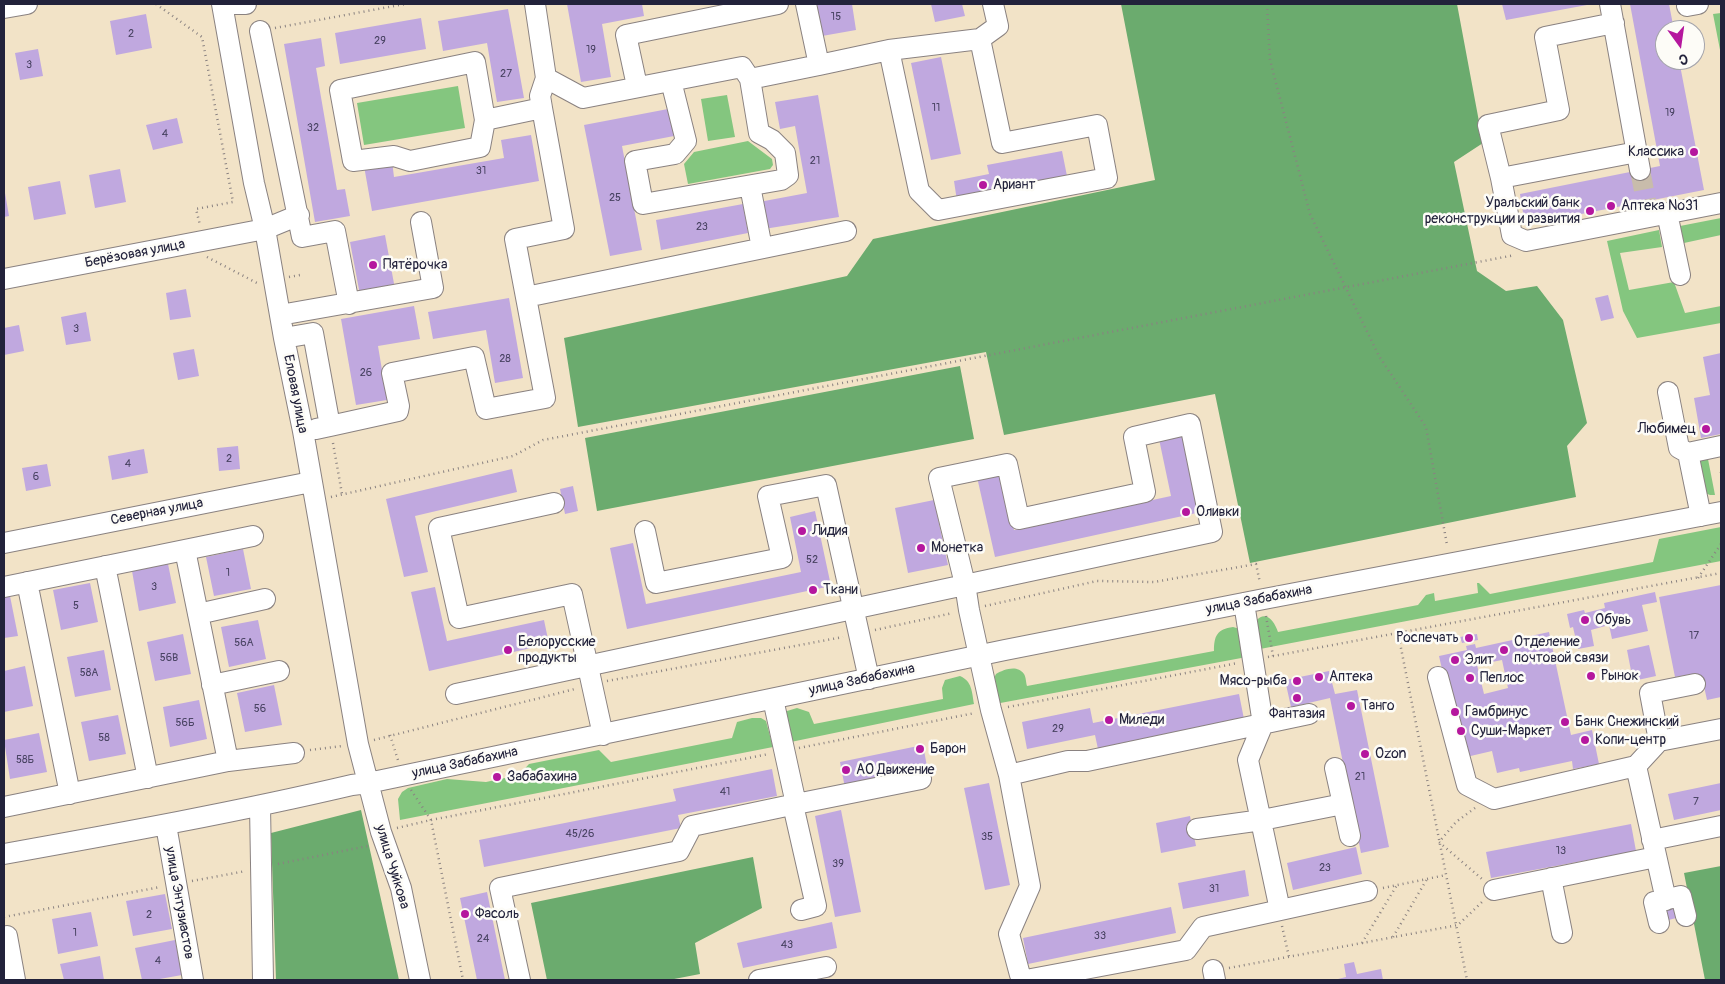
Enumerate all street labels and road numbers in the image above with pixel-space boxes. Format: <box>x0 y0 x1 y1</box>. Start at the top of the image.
street label: Берёзовая улица <box>84 236 186 272</box>
street label: Еловая улица <box>279 353 311 435</box>
street label: Северная улица <box>109 495 205 529</box>
street label: улица Забабахина <box>1204 581 1314 619</box>
street label: улица Забабахина <box>808 661 916 699</box>
street label: улица Забабахина <box>411 744 519 782</box>
street label: улица Чуйкова <box>371 823 413 911</box>
street label: улица Энтузиастов <box>161 845 197 961</box>

